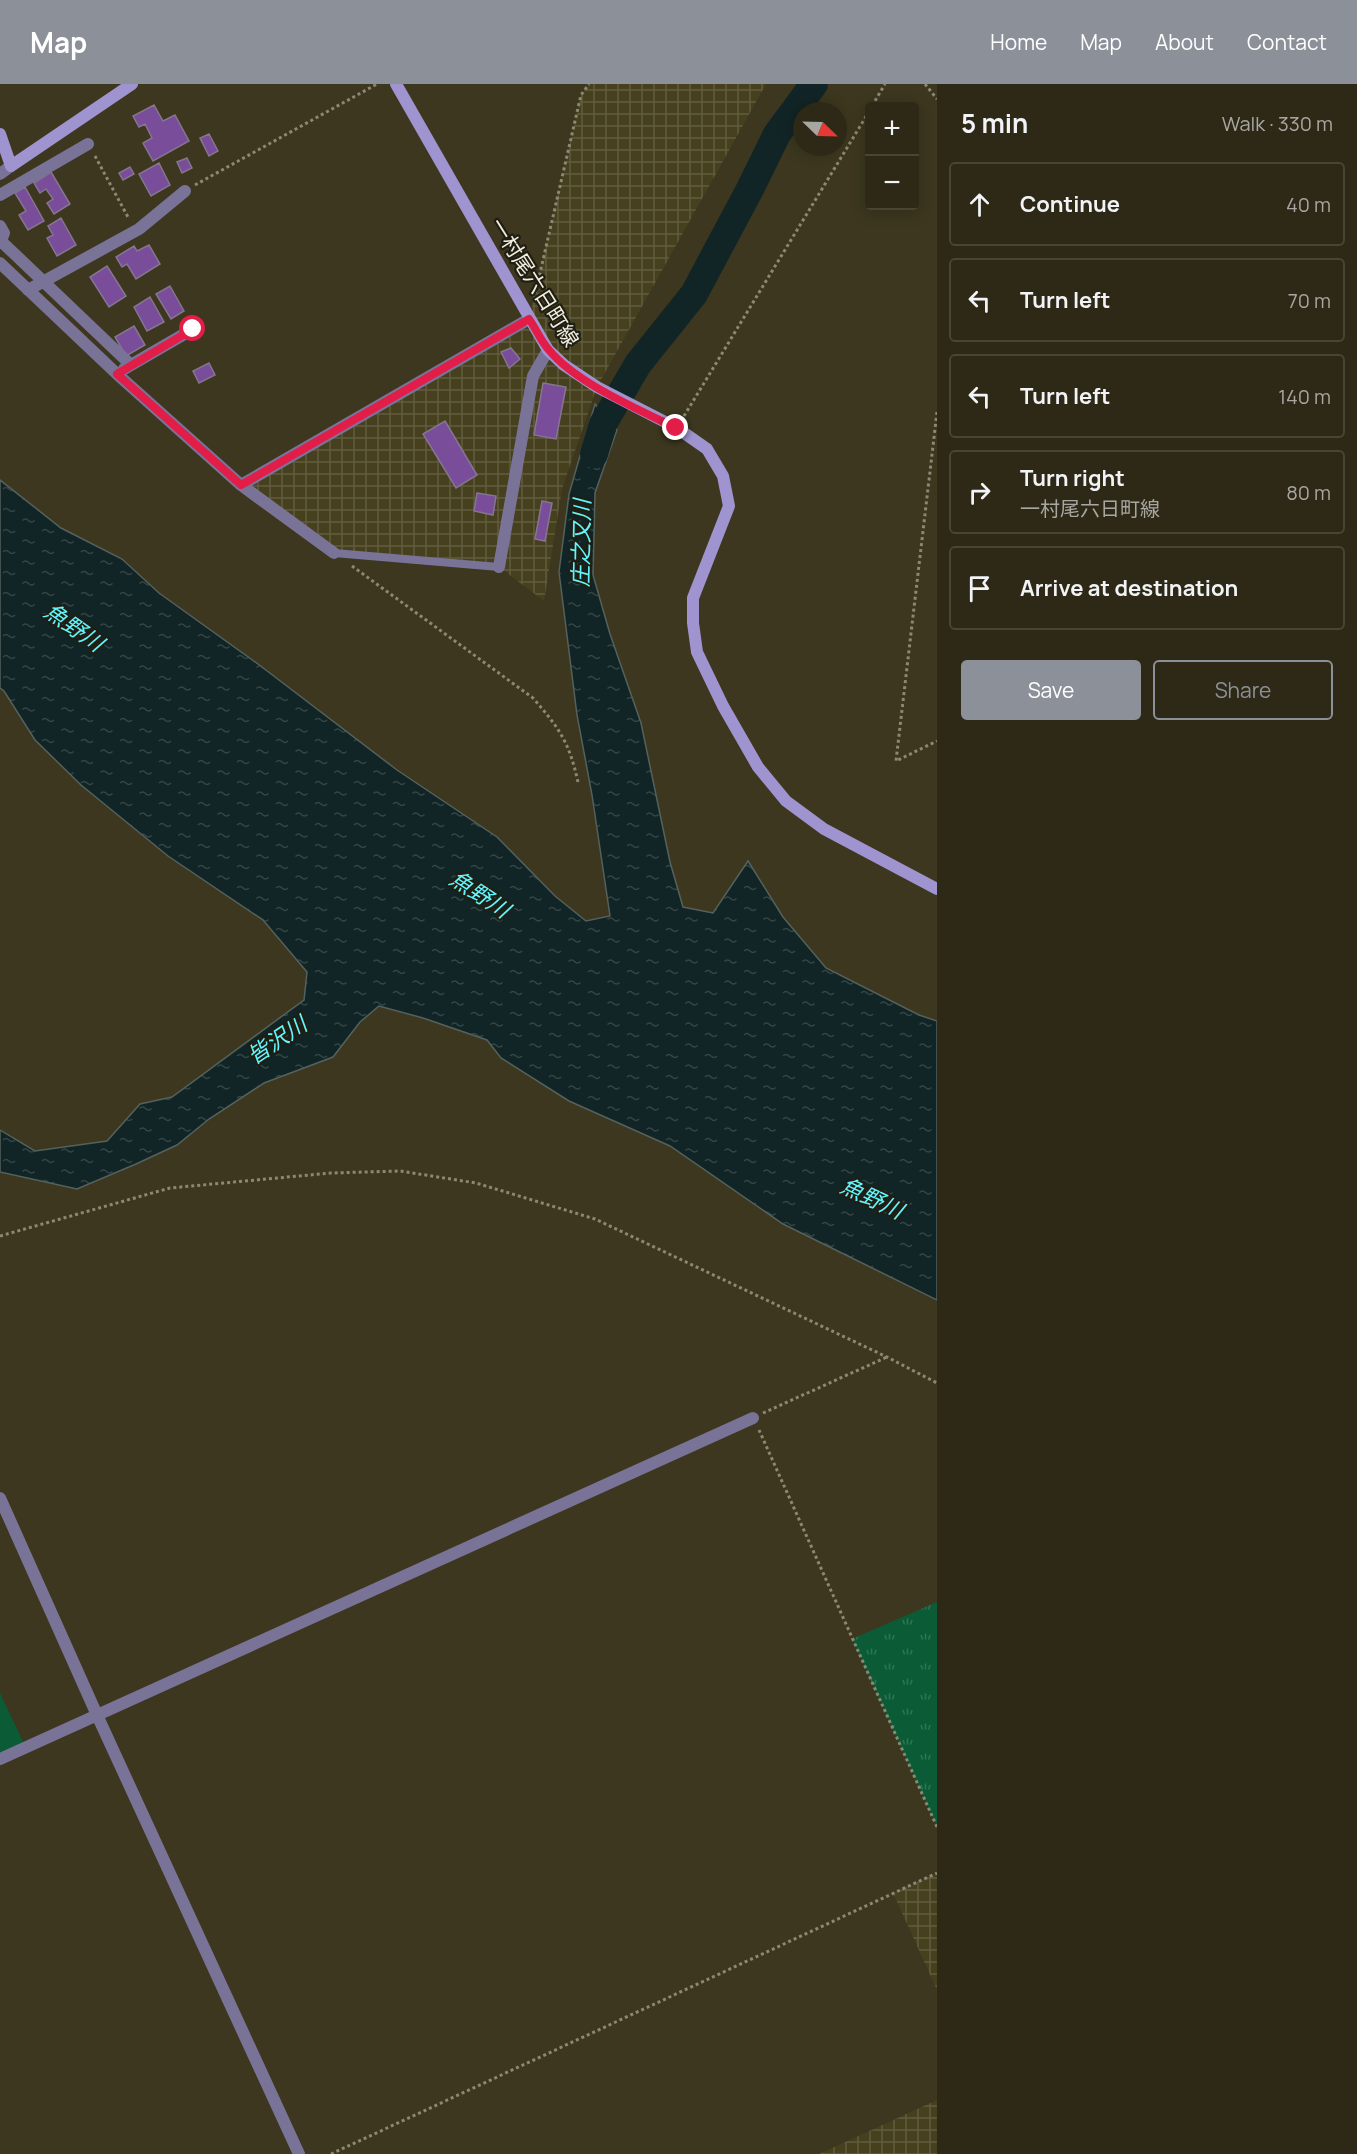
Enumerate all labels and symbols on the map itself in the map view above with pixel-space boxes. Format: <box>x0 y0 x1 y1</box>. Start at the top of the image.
north arrow <box>793 102 847 156</box>
street label: 一村尾六日町線 <box>484 212 586 352</box>
route start <box>179 315 205 341</box>
route end <box>662 414 688 440</box>
water label: 庄之又川 <box>565 497 597 587</box>
water label: 魚野川 <box>38 596 111 659</box>
water label: 魚野川 <box>444 863 518 926</box>
water label: 皆沢川 <box>241 1008 314 1071</box>
water label: 魚野川 <box>836 1170 910 1226</box>

